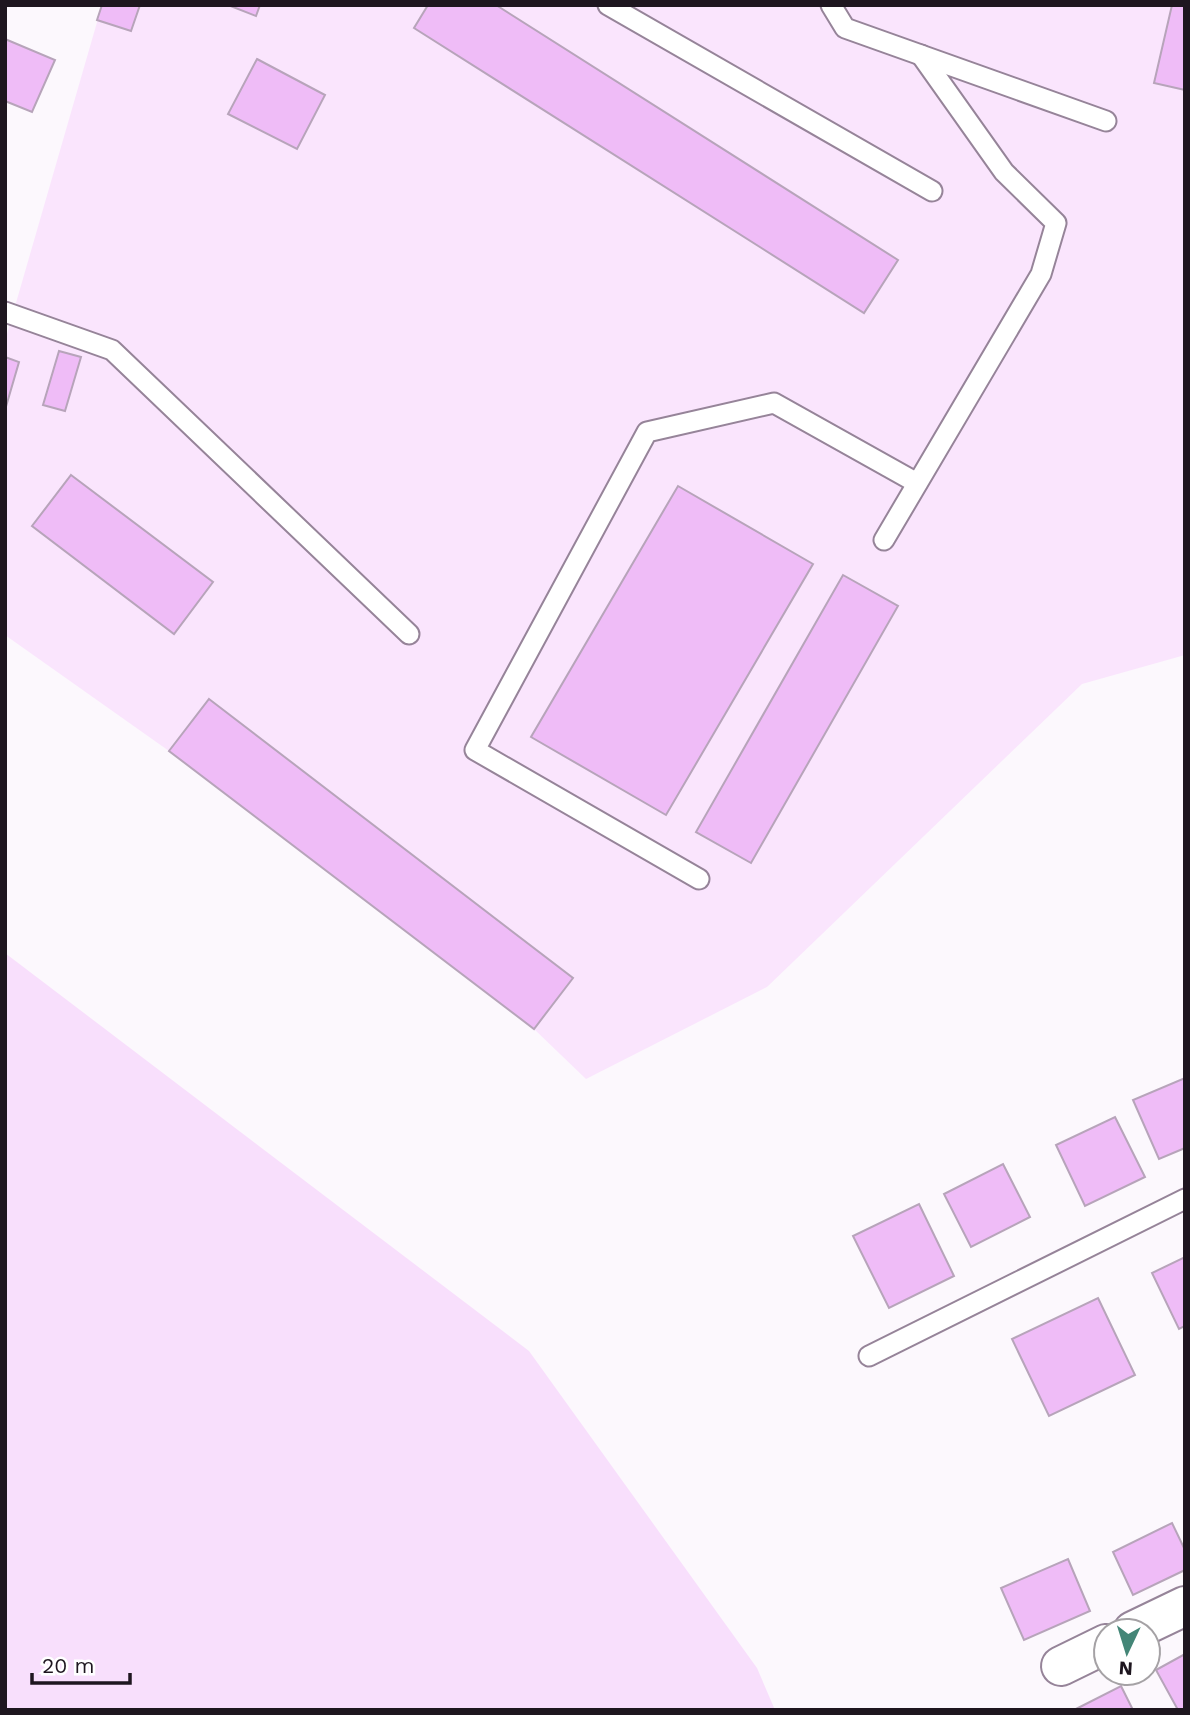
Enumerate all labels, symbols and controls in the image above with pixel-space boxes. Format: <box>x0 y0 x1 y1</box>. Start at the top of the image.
north arrow <box>1092 1617 1162 1687</box>
scale bar <box>32 1642 130 1686</box>
text: 20 m <box>42 1653 94 1678</box>
text: N <box>1118 1656 1134 1680</box>

